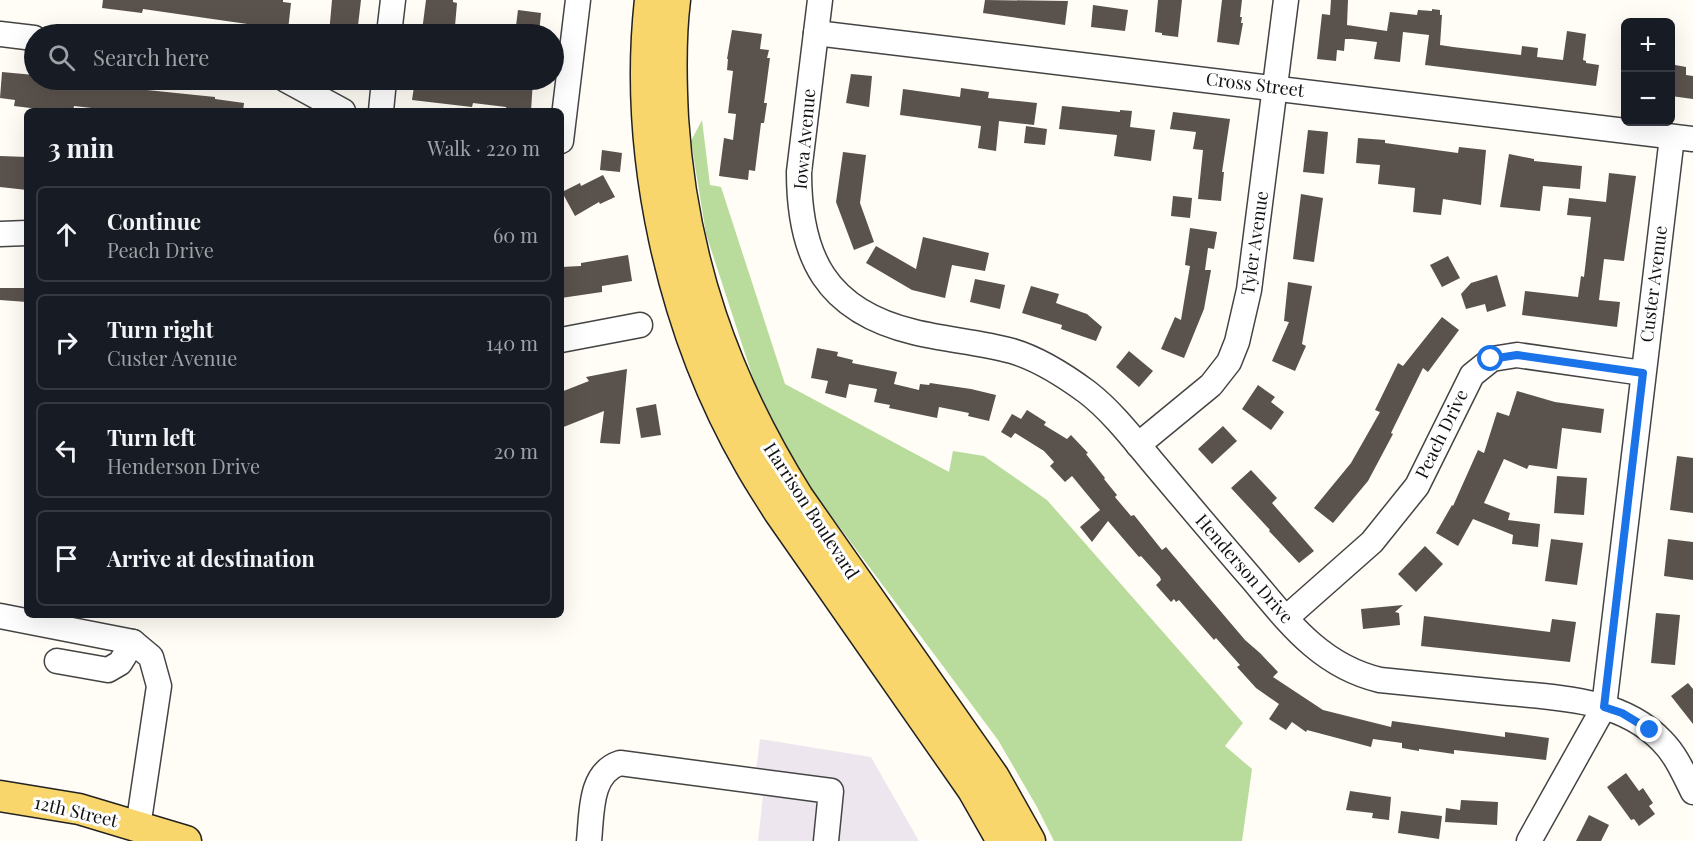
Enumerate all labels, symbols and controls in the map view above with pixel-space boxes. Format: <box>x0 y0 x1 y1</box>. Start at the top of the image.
map controls <box>1621 18 1675 126</box>
button: + <box>1621 18 1675 72</box>
search box <box>24 24 564 90</box>
icon: search <box>45 41 78 74</box>
text: Search here <box>93 42 209 72</box>
street label: Cross Street <box>1205 66 1306 102</box>
button: − <box>1621 72 1675 126</box>
street label: Iowa Avenue <box>788 87 820 190</box>
text: 3 min <box>48 130 114 165</box>
text: Walk · 220 m <box>427 134 540 161</box>
street label: Tyler Avenue <box>1235 189 1273 296</box>
text: Continue <box>107 206 201 236</box>
icon: ahead <box>50 218 83 251</box>
text: 60 m <box>493 221 538 248</box>
street label: Custer Avenue <box>1634 224 1672 344</box>
text: Peach Drive <box>107 236 214 263</box>
text: Turn right <box>107 314 213 344</box>
icon: right <box>50 326 83 359</box>
text: 140 m <box>486 329 538 356</box>
text: Custer Avenue <box>107 344 237 371</box>
route start <box>1477 345 1503 371</box>
street label: Peach Drive <box>1409 385 1473 482</box>
text: Turn left <box>107 422 196 452</box>
icon: left <box>50 434 83 467</box>
text: 20 m <box>494 437 538 464</box>
street label: Harrison Boulevard <box>759 438 865 584</box>
text: Henderson Drive <box>107 452 260 479</box>
street label: Henderson Drive <box>1190 508 1299 628</box>
icon: arrive <box>50 542 83 575</box>
text: Arrive at destination <box>107 543 315 573</box>
route end <box>1636 716 1662 742</box>
street label: 12th Street <box>32 790 121 832</box>

